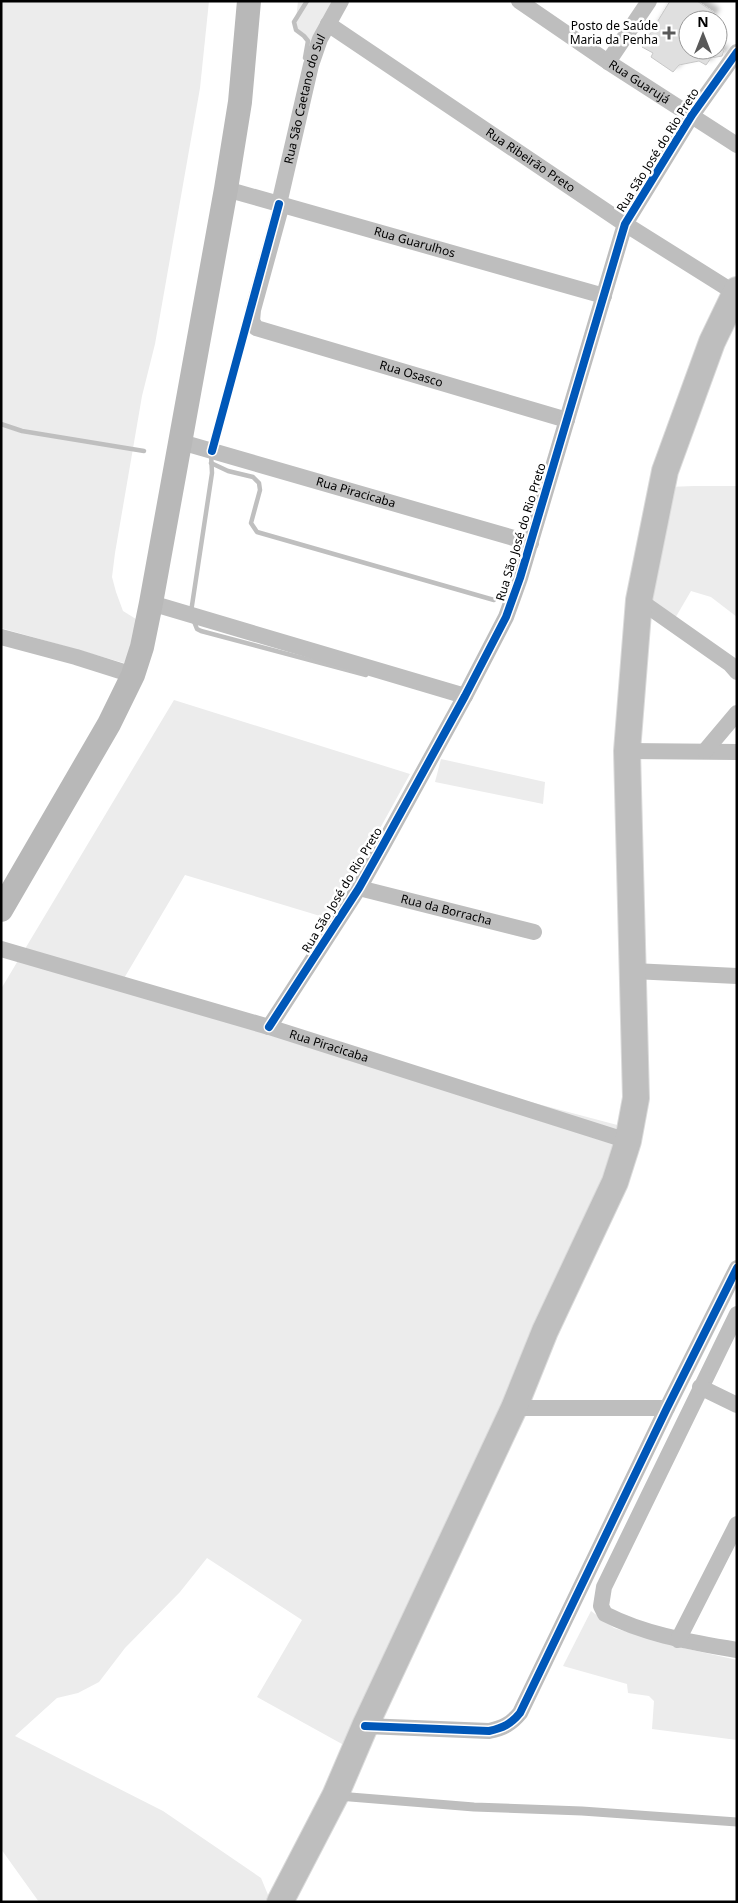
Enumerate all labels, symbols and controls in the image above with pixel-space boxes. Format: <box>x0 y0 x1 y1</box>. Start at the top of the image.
north arrow <box>678 10 728 60</box>
text: N <box>697 12 709 31</box>
place label: Posto de Saúde Maria da Penha <box>570 17 658 48</box>
marker: Posto de Saúde Maria da Penha <box>662 26 676 40</box>
street label: Rua São Caetano do Sul <box>279 31 329 166</box>
street label: Rua Guarujá <box>605 56 673 108</box>
street label: Rua São José do Rio Preto <box>612 84 703 215</box>
street label: Rua Ribeirão Preto <box>482 124 579 196</box>
street label: Rua Guarulhos <box>372 222 457 262</box>
street label: Rua Osasco <box>378 356 445 391</box>
street label: Rua São José do Rio Preto <box>491 461 550 603</box>
street label: Rua Piracicaba <box>314 472 398 512</box>
street label: Rua São José do Rio Preto <box>297 824 386 956</box>
street label: Rua da Borracha <box>399 890 494 929</box>
street label: Rua Piracicaba <box>287 1025 371 1066</box>

